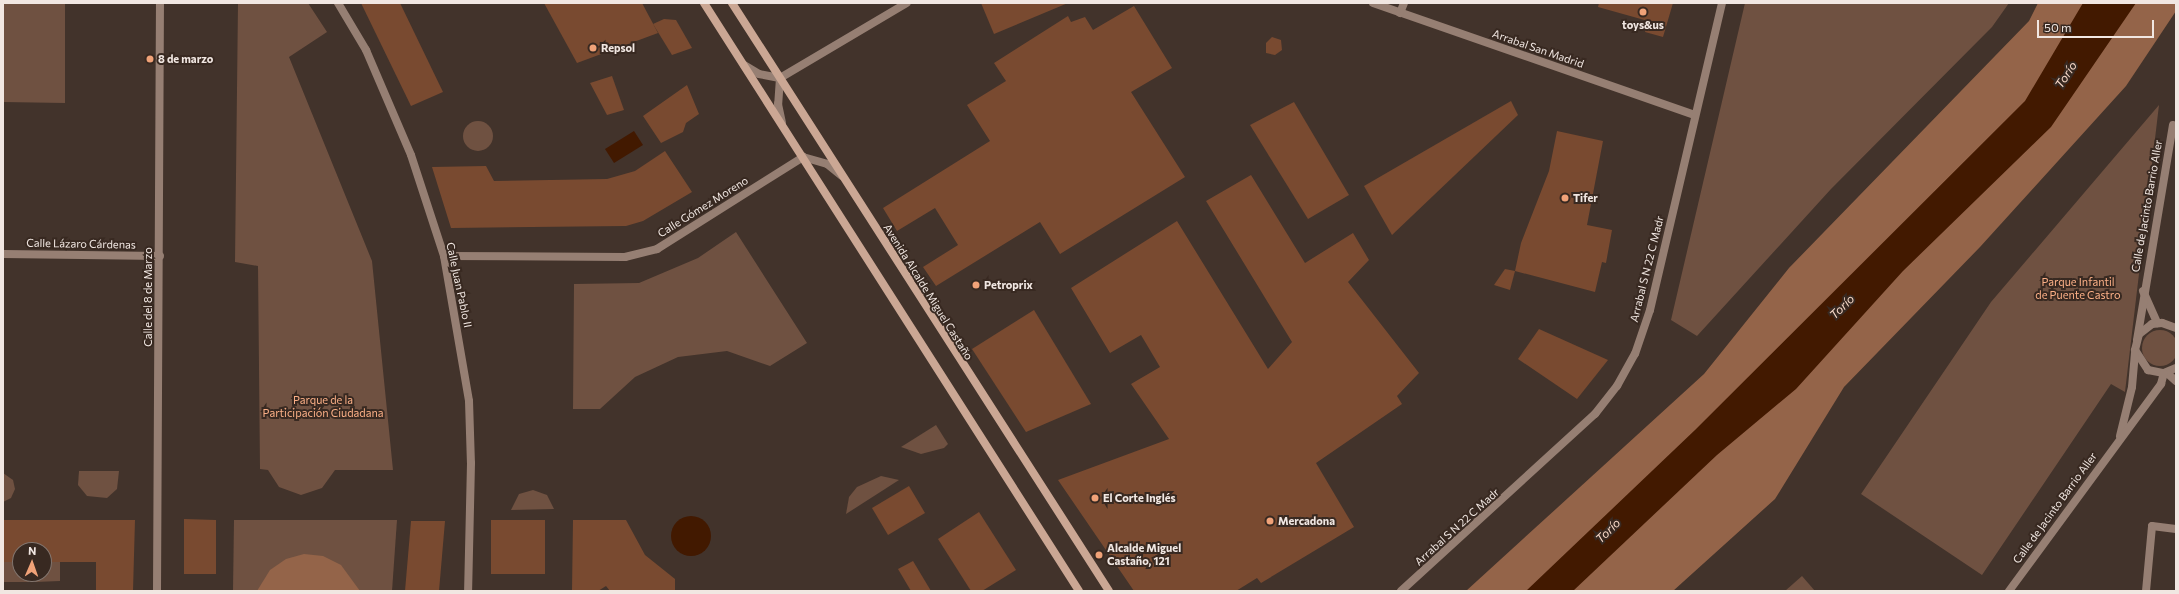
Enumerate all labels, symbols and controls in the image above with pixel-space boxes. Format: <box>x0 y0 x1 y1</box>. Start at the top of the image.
marker: toys&us <box>1638 7 1648 17</box>
scale bar <box>2039 12 2156 38</box>
place label: toys&us <box>1622 18 1664 32</box>
text: 50 m <box>2044 20 2072 34</box>
street label: Arrabal San Madrid <box>1491 27 1585 71</box>
place label: Repsol <box>601 41 635 55</box>
marker: Repsol <box>588 43 598 53</box>
place label: 8 de marzo <box>158 52 213 66</box>
marker: 8 de marzo <box>145 54 155 64</box>
water label: Torío <box>2052 59 2080 91</box>
street label: Calle de Jacinto Barrio Aller <box>2129 139 2165 273</box>
street label: Calle Gómez Moreno <box>655 174 751 240</box>
place label: Tifer <box>1573 191 1598 205</box>
marker: Tifer <box>1560 193 1570 203</box>
street label: Arrabal S N 22 C Madr <box>1627 215 1667 323</box>
street label: Avenida Alcalde Miguel Castaño <box>881 222 975 362</box>
street label: Calle Lázaro Cárdenas <box>26 236 136 252</box>
street label: Calle Juan Pablo II <box>443 241 475 329</box>
street label: Calle del 8 de Marzo <box>141 247 155 347</box>
park label: Parque Infantil de Puente Castro <box>2035 276 2121 302</box>
place label: Petroprix <box>984 278 1033 292</box>
marker: Petroprix <box>971 280 981 290</box>
water label: Torío <box>1827 292 1857 322</box>
park label: Parque de la Participación Ciudadana <box>263 394 383 420</box>
street label: Calle de Jacinto Barrio Aller <box>2010 450 2100 566</box>
street label: Arrabal S N 22 C Madr <box>1412 486 1502 568</box>
place label: El Corte Inglés <box>1103 491 1176 505</box>
marker: El Corte Inglés <box>1090 493 1100 503</box>
place label: Mercadona <box>1278 514 1335 528</box>
marker: Mercadona <box>1265 516 1275 526</box>
water label: Torío <box>1593 516 1623 546</box>
north arrow <box>12 542 52 582</box>
place label: Alcalde Miguel Castaño, 121 <box>1107 542 1181 568</box>
text: N <box>28 544 37 557</box>
marker: Alcalde Miguel Castaño, 121 <box>1094 550 1104 560</box>

